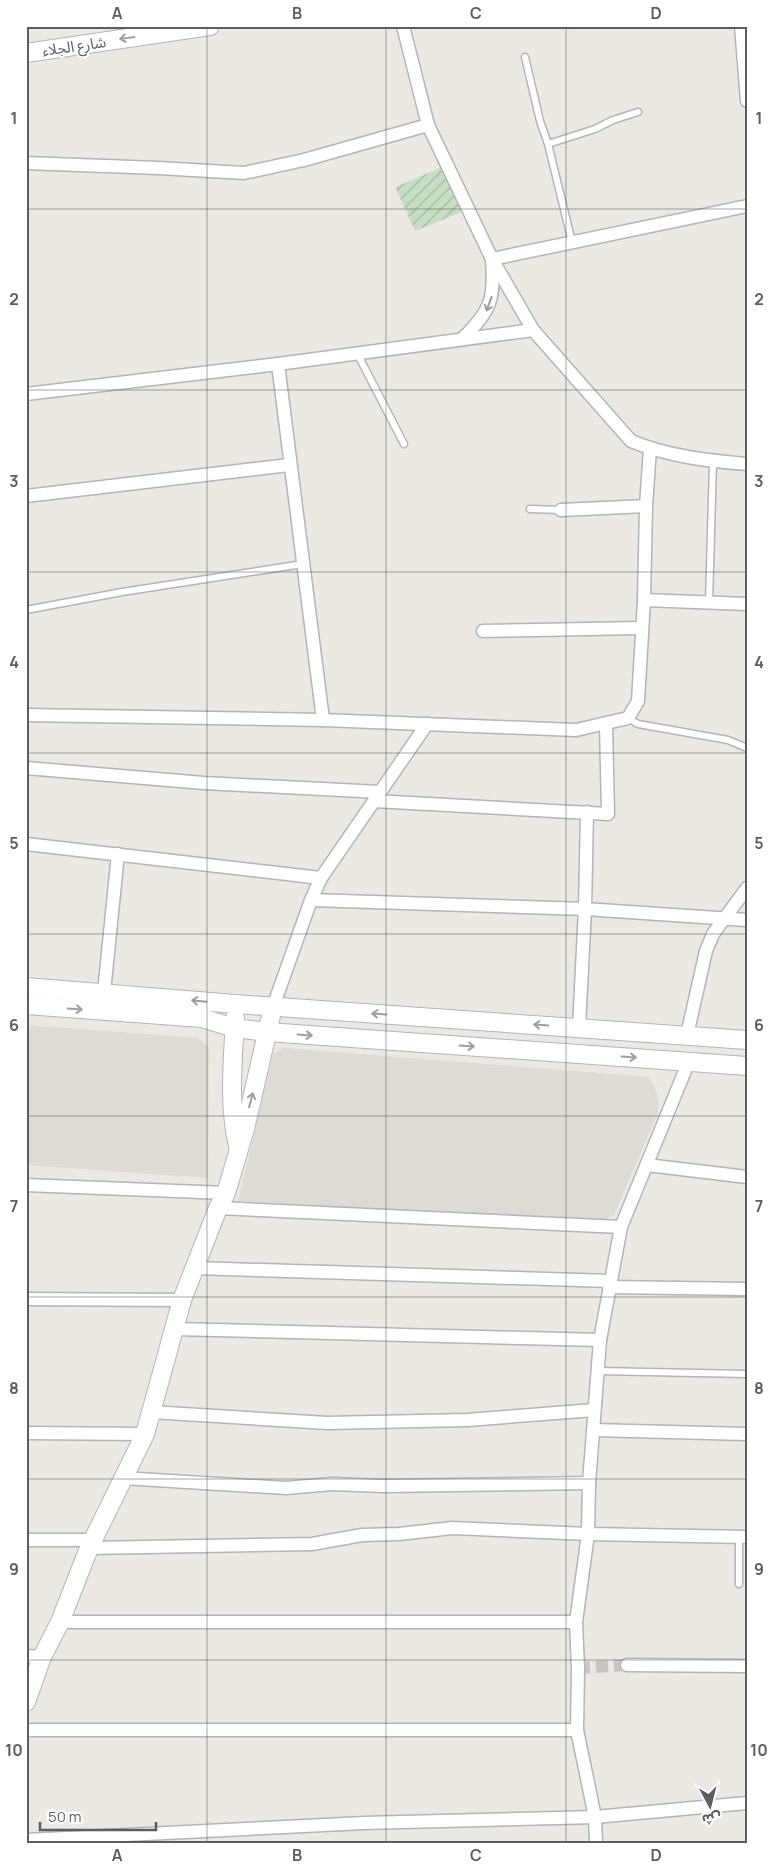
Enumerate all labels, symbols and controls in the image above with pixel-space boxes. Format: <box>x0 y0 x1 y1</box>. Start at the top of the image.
text: A <box>112 2 123 24</box>
text: B <box>292 2 302 24</box>
text: C <box>470 2 482 24</box>
text: D <box>650 2 662 24</box>
street label: شارع الجلاء <box>41 31 108 63</box>
one-way arrow <box>120 33 136 43</box>
text: 1 <box>10 107 18 129</box>
text: 1 <box>755 107 763 129</box>
text: 2 <box>9 288 19 310</box>
text: 2 <box>754 288 764 310</box>
one-way arrow <box>484 295 493 311</box>
text: 3 <box>9 470 19 492</box>
text: 3 <box>754 470 764 492</box>
text: 4 <box>9 651 19 673</box>
text: 4 <box>754 651 764 673</box>
text: 5 <box>9 832 19 854</box>
text: 5 <box>754 832 764 854</box>
one-way arrow <box>192 996 208 1006</box>
one-way arrow <box>67 1004 83 1013</box>
one-way arrow <box>371 1009 387 1018</box>
text: 6 <box>9 1014 19 1036</box>
text: 6 <box>754 1014 764 1036</box>
one-way arrow <box>533 1020 549 1029</box>
one-way arrow <box>297 1030 313 1039</box>
one-way arrow <box>459 1041 475 1050</box>
one-way arrow <box>621 1052 637 1061</box>
one-way arrow <box>247 1092 257 1108</box>
text: 7 <box>10 1195 18 1217</box>
text: 7 <box>755 1195 763 1217</box>
text: 8 <box>9 1377 19 1399</box>
text: 8 <box>754 1377 764 1399</box>
text: 9 <box>9 1558 19 1580</box>
text: 9 <box>754 1558 764 1580</box>
text: 10 <box>5 1739 23 1761</box>
text: 10 <box>750 1739 768 1761</box>
north arrow <box>686 1782 736 1832</box>
scale bar <box>40 1799 156 1831</box>
text: 50 m <box>48 1806 82 1827</box>
text: ش <box>701 1809 722 1830</box>
text: A <box>112 1844 123 1866</box>
text: B <box>292 1844 302 1866</box>
text: C <box>470 1844 482 1866</box>
text: D <box>650 1844 662 1866</box>

